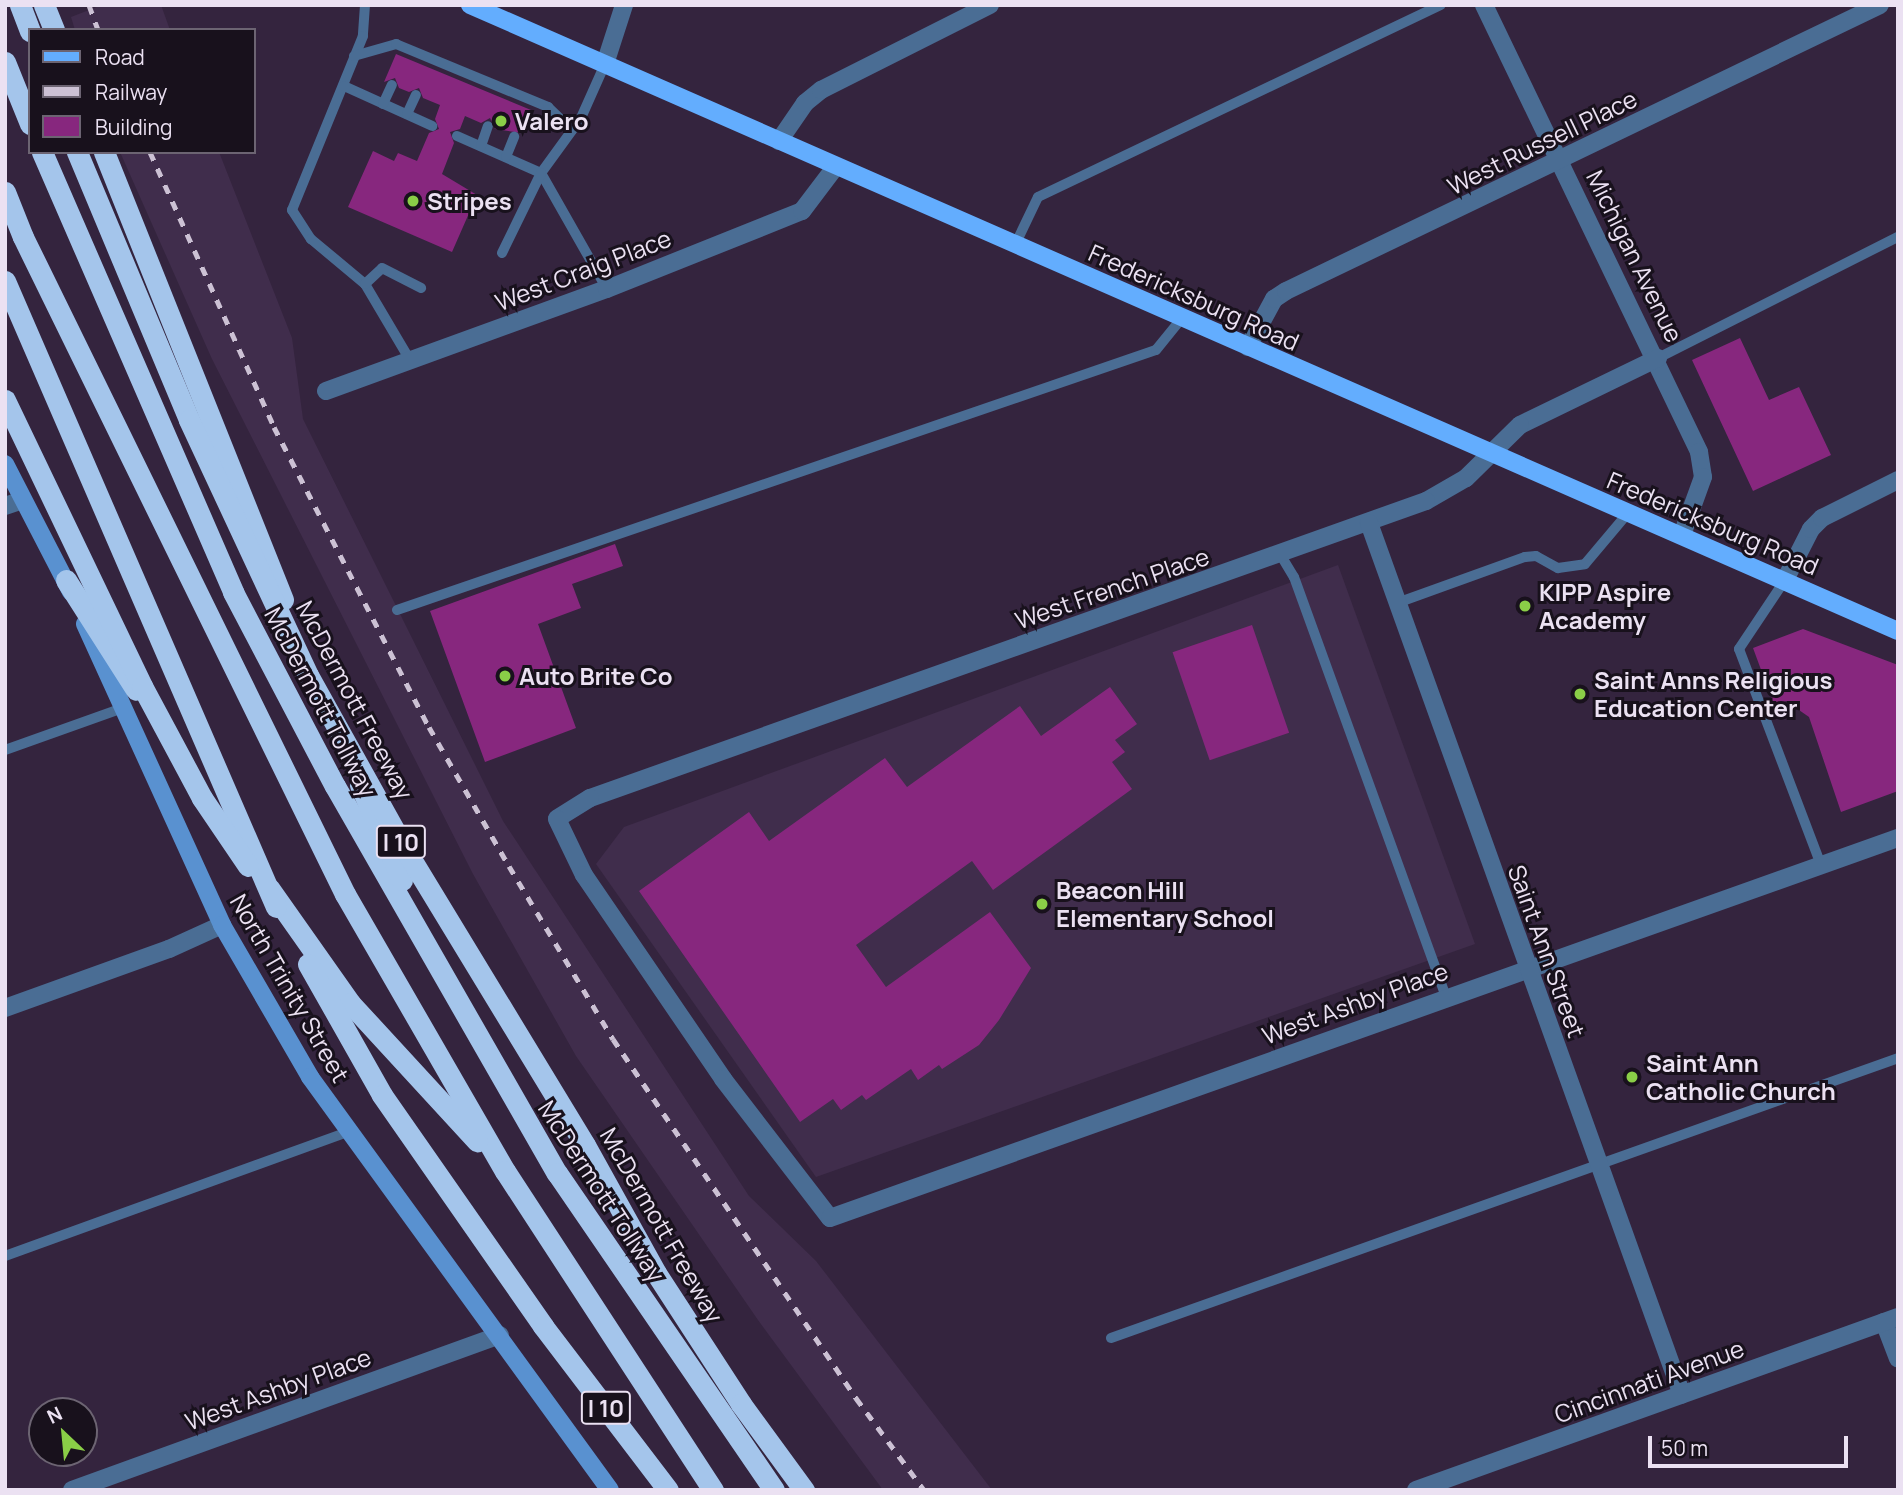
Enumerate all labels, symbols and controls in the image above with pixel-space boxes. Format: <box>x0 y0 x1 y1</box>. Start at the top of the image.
legend <box>28 28 256 154</box>
text: Road <box>95 43 145 71</box>
text: Railway <box>95 78 167 106</box>
street label: West Russell Place <box>1443 84 1641 200</box>
place label: Valero <box>515 107 588 135</box>
text: Building <box>95 113 172 141</box>
marker: Valero <box>493 113 509 129</box>
street label: Michigan Avenue <box>1581 165 1689 347</box>
place label: Stripes <box>427 187 512 215</box>
marker: Stripes <box>405 193 421 209</box>
street label: West Craig Place <box>491 223 675 317</box>
street label: Fredericksburg Road <box>1084 238 1304 356</box>
street label: Fredericksburg Road <box>1603 465 1823 581</box>
street label: West French Place <box>1011 541 1213 635</box>
place label: KIPP Aspire Academy <box>1539 578 1671 634</box>
street label: McDermott Freeway <box>291 596 419 804</box>
marker: KIPP Aspire Academy <box>1517 598 1533 614</box>
street label: McDermott Tollway <box>259 602 383 802</box>
place label: Auto Brite Co <box>519 662 672 690</box>
place label: Saint Anns Religious Education Center <box>1594 666 1833 722</box>
marker: Auto Brite Co <box>497 668 513 684</box>
marker: Saint Anns Religious Education Center <box>1572 686 1588 702</box>
road number: I 10 <box>375 822 427 862</box>
street label: Saint Ann Street <box>1502 861 1592 1041</box>
place label: Beacon Hill Elementary School <box>1056 876 1274 932</box>
street label: North Trinity Street <box>224 889 356 1087</box>
marker: Beacon Hill Elementary School <box>1034 896 1050 912</box>
street label: West Ashby Place <box>1258 956 1452 1050</box>
place label: Saint Ann Catholic Church <box>1646 1049 1836 1105</box>
marker: Saint Ann Catholic Church <box>1624 1069 1640 1085</box>
street label: McDermott Tollway <box>533 1095 671 1287</box>
street label: McDermott Freeway <box>594 1122 730 1328</box>
street label: Cincinnati Avenue <box>1550 1333 1748 1429</box>
street label: West Ashby Place <box>181 1342 375 1436</box>
road number: I 10 <box>580 1388 632 1428</box>
north arrow <box>28 1397 98 1467</box>
text: N <box>43 1400 67 1430</box>
scale bar <box>1651 1422 1850 1466</box>
text: 50 m <box>1661 1434 1708 1462</box>

